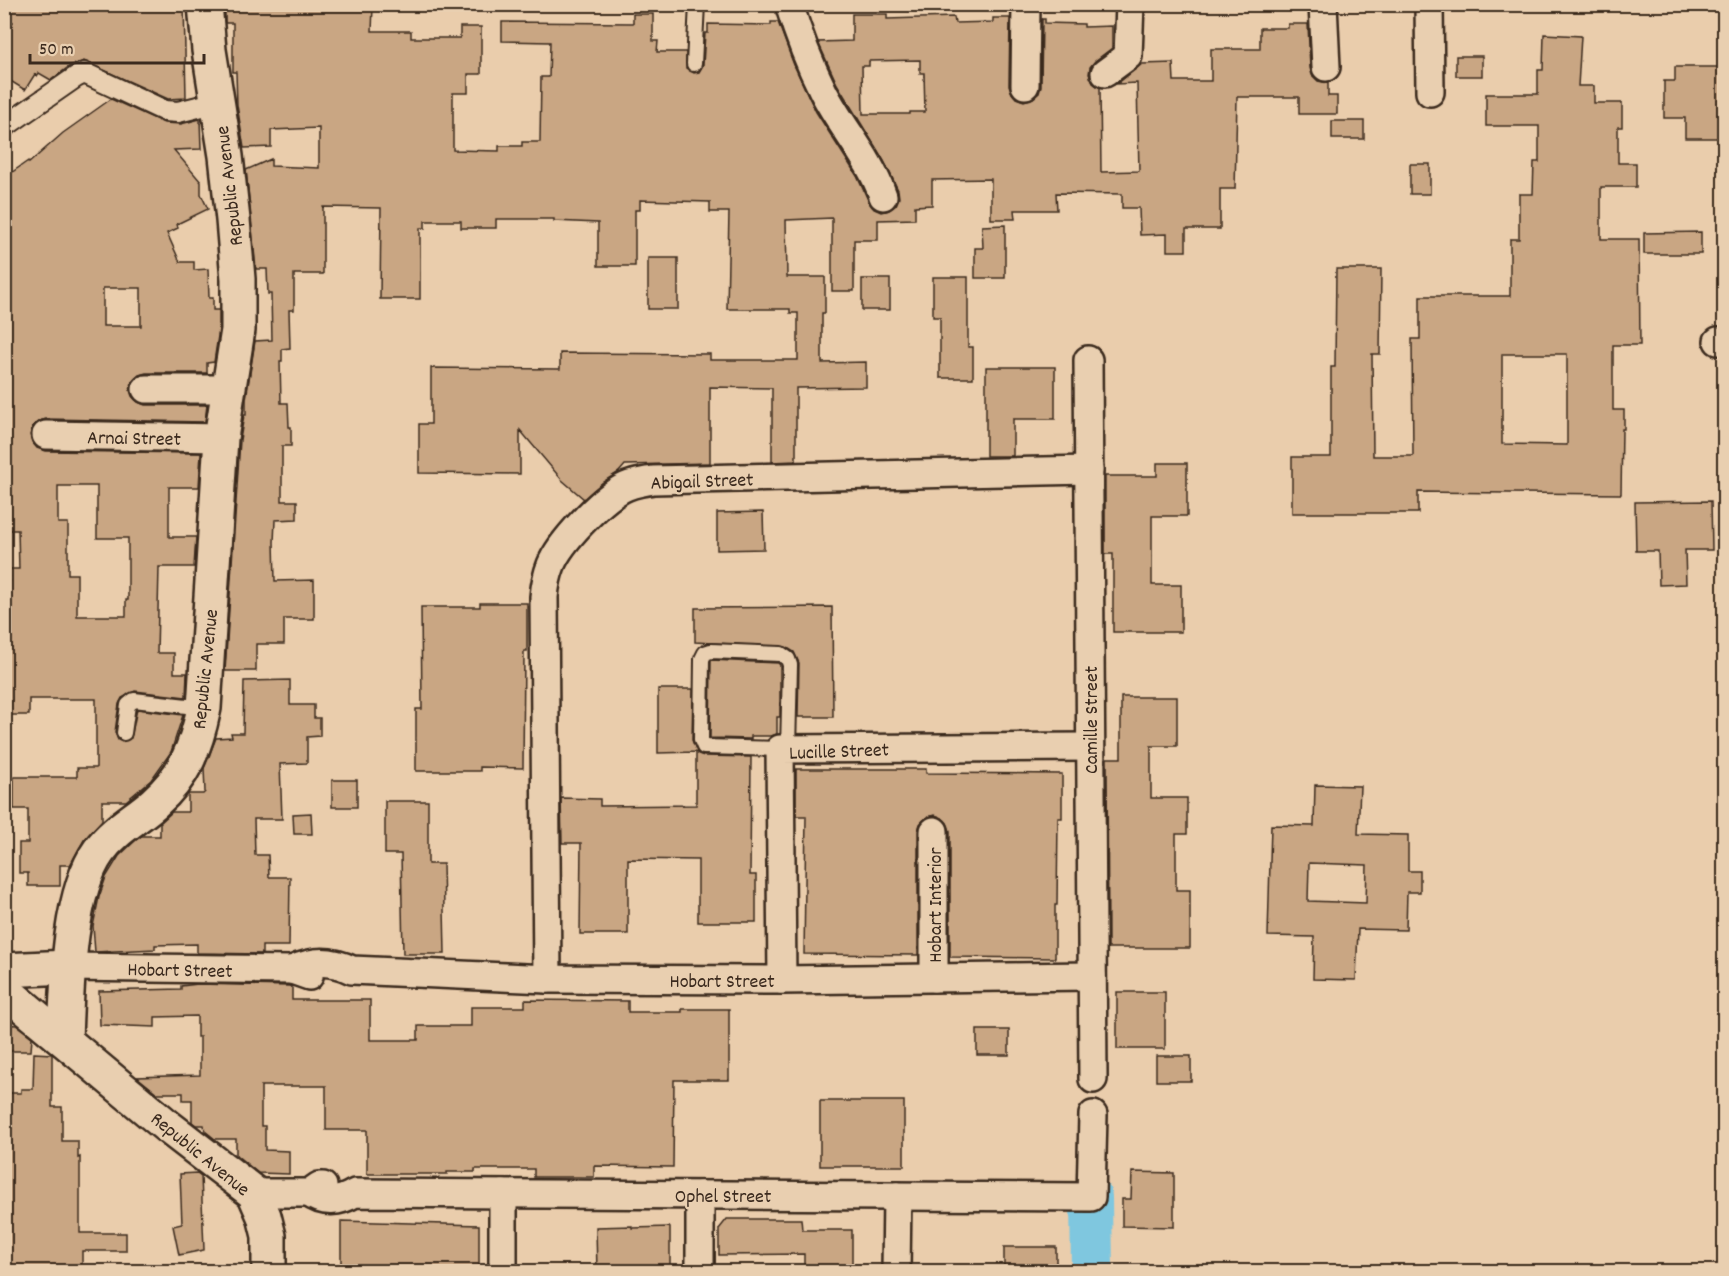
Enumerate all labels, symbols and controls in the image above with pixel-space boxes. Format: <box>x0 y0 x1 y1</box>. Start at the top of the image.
scale bar <box>30 27 204 65</box>
text: 50 m <box>39 38 74 63</box>
street label: Republic Avenue <box>210 124 252 247</box>
street label: Arnai Street <box>87 425 181 455</box>
street label: Abigail Street <box>650 467 754 499</box>
street label: Republic Avenue <box>187 608 227 731</box>
street label: Camille Street <box>1079 666 1107 774</box>
street label: Lucille Street <box>789 737 890 769</box>
street label: Hobart Interior <box>923 847 951 963</box>
street label: Hobart Street <box>127 957 233 987</box>
street label: Hobart Street <box>669 969 775 997</box>
street label: Republic Avenue <box>143 1106 255 1204</box>
street label: Ophel Street <box>675 1184 771 1212</box>

